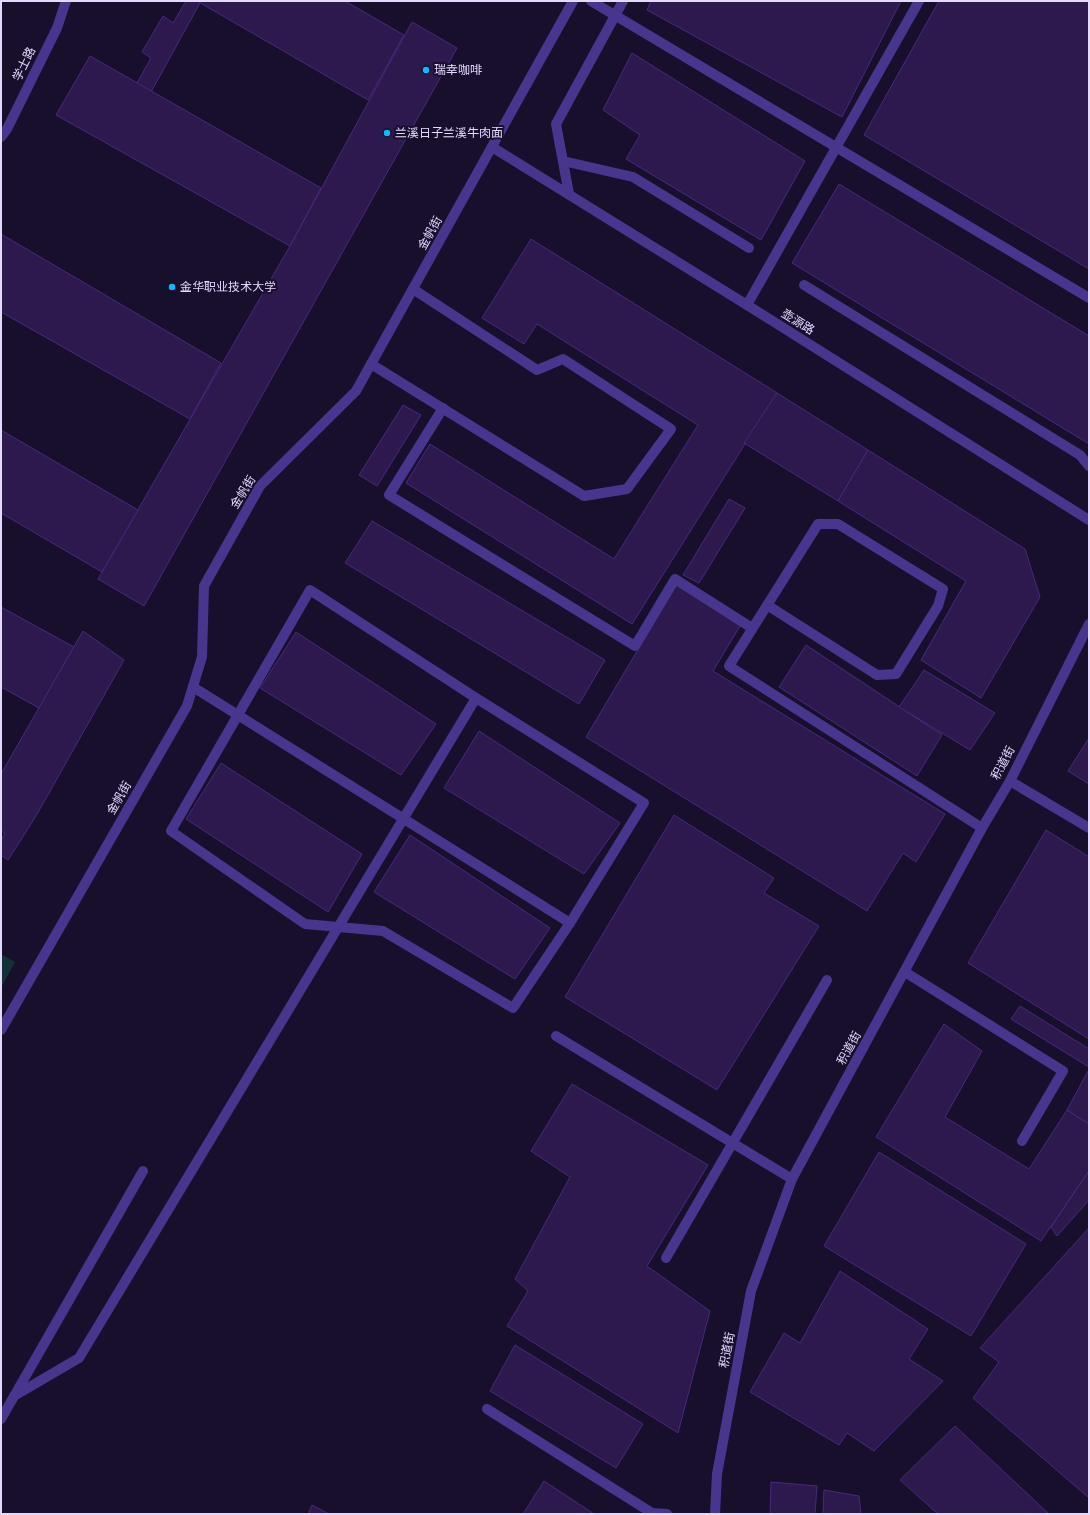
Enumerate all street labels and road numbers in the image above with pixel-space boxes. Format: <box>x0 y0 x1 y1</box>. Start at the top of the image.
street label: 学士路 <box>10 45 38 83</box>
street label: 金帆街 <box>415 214 445 252</box>
street label: 壶源路 <box>779 307 817 337</box>
street label: 金帆街 <box>228 473 258 511</box>
street label: 积道街 <box>988 744 1018 782</box>
street label: 金帆街 <box>104 779 134 817</box>
street label: 积道街 <box>834 1029 864 1067</box>
street label: 积道街 <box>717 1331 737 1369</box>

